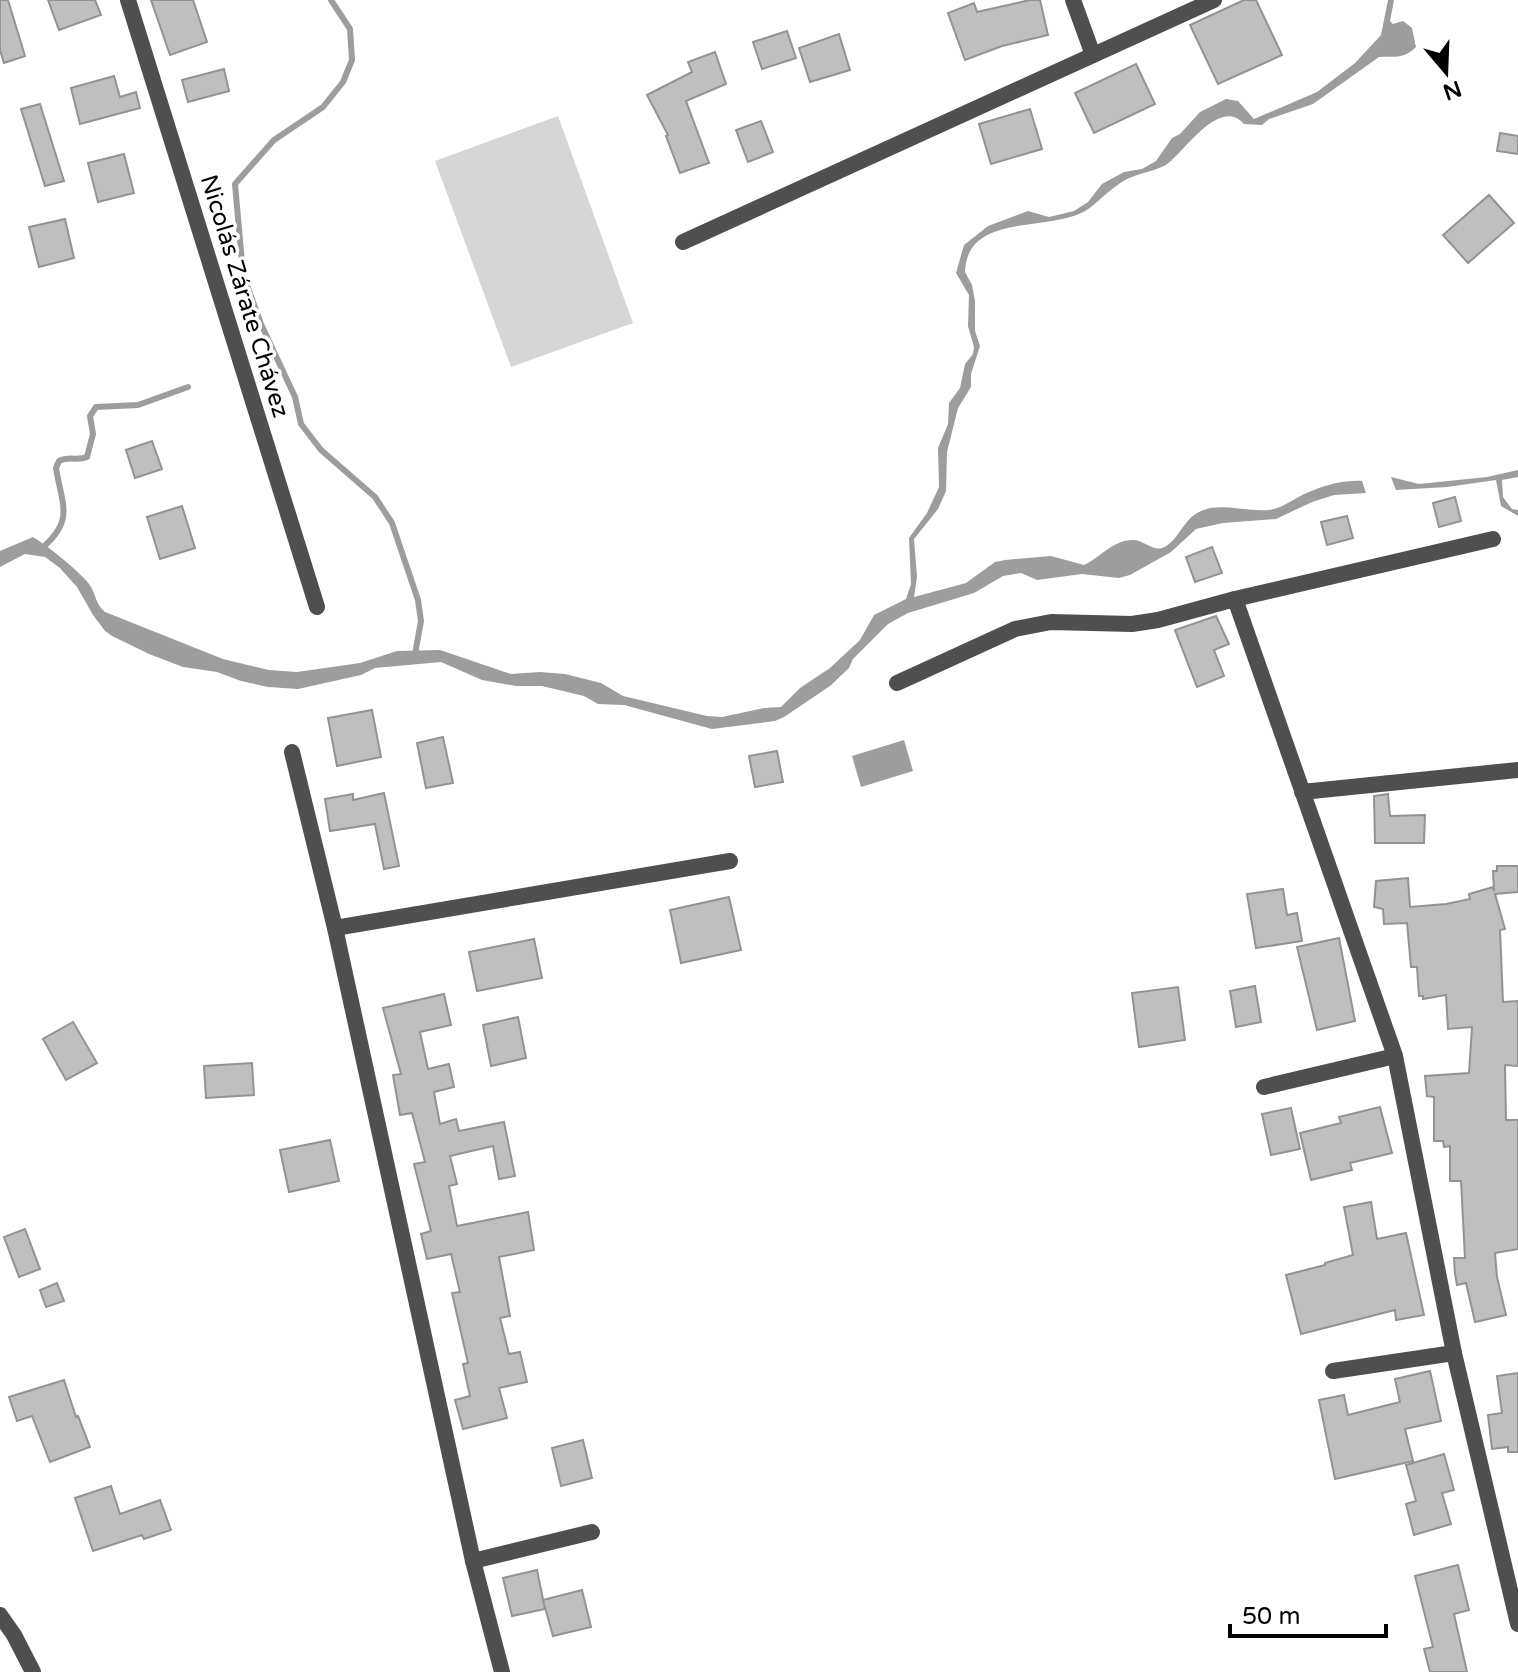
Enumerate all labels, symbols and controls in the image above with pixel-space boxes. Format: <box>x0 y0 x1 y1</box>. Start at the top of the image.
north arrow <box>1406 32 1486 112</box>
text: N <box>1440 75 1465 105</box>
street label: Nicolás Zárate Chávez <box>194 171 295 421</box>
scale bar <box>1230 1588 1386 1638</box>
text: 50 m <box>1242 1602 1300 1631</box>

